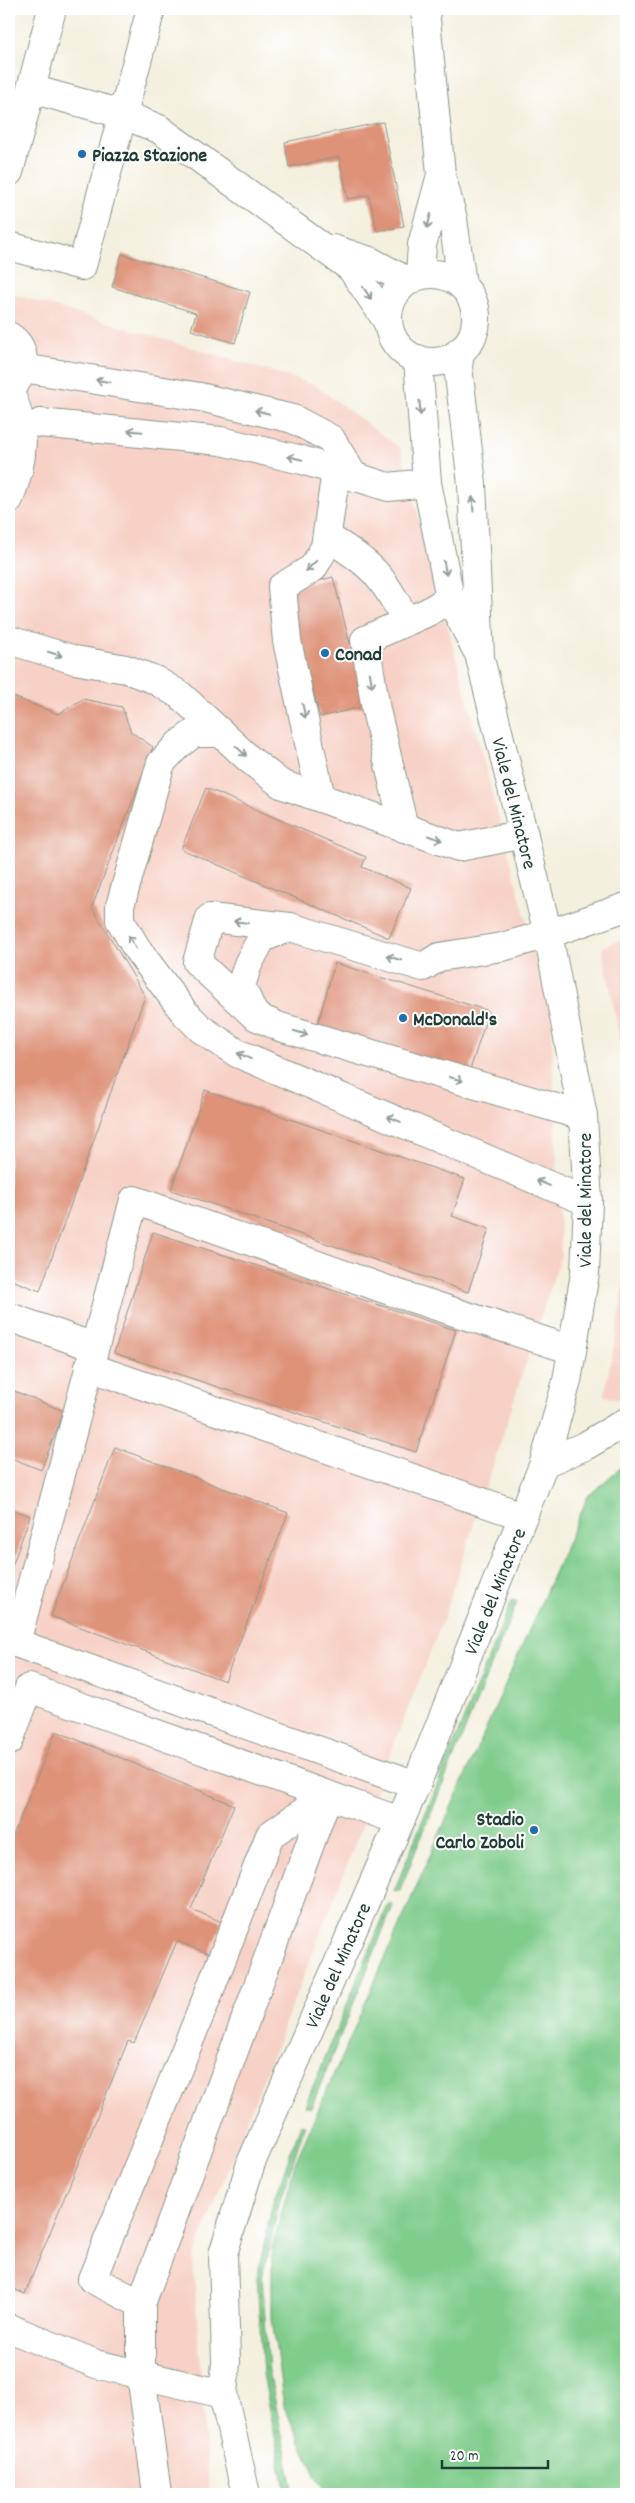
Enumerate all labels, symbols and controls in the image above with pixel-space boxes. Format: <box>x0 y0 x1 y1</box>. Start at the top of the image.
place label: Piazza Stazione <box>92 143 207 171</box>
marker: Piazza Stazione <box>76 148 88 160</box>
one-way arrow <box>423 212 433 228</box>
one-way arrow <box>362 285 372 299</box>
one-way arrow <box>95 376 111 386</box>
one-way arrow <box>415 400 424 416</box>
one-way arrow <box>255 407 271 416</box>
one-way arrow <box>128 426 144 436</box>
one-way arrow <box>288 453 304 462</box>
one-way arrow <box>468 496 478 512</box>
one-way arrow <box>305 560 317 572</box>
one-way arrow <box>440 560 450 576</box>
place label: Conad <box>335 642 382 670</box>
marker: Conad <box>319 647 331 659</box>
one-way arrow <box>47 650 63 660</box>
one-way arrow <box>367 672 377 688</box>
one-way arrow <box>300 703 309 719</box>
street label: Viale del Minatore <box>482 735 542 873</box>
one-way arrow <box>234 745 247 757</box>
one-way arrow <box>426 834 442 843</box>
one-way arrow <box>234 917 250 927</box>
one-way arrow <box>127 935 137 949</box>
one-way arrow <box>387 953 403 963</box>
place label: McDonald's <box>413 1007 497 1035</box>
marker: McDonald's <box>397 1012 409 1024</box>
one-way arrow <box>292 1028 308 1038</box>
one-way arrow <box>237 1050 252 1060</box>
one-way arrow <box>448 1075 464 1085</box>
one-way arrow <box>387 1114 402 1124</box>
street label: Viale del Minatore <box>573 1132 601 1267</box>
one-way arrow <box>536 1178 551 1188</box>
street label: Viale del Minatore <box>459 1524 535 1660</box>
place label: Stadio Carlo Zoboli <box>435 1807 524 1858</box>
marker: Stadio Carlo Zoboli <box>528 1824 540 1836</box>
street label: Viale del Minatore <box>300 1899 380 2034</box>
scale bar <box>442 2438 549 2470</box>
text: 20 m <box>450 2446 478 2468</box>

